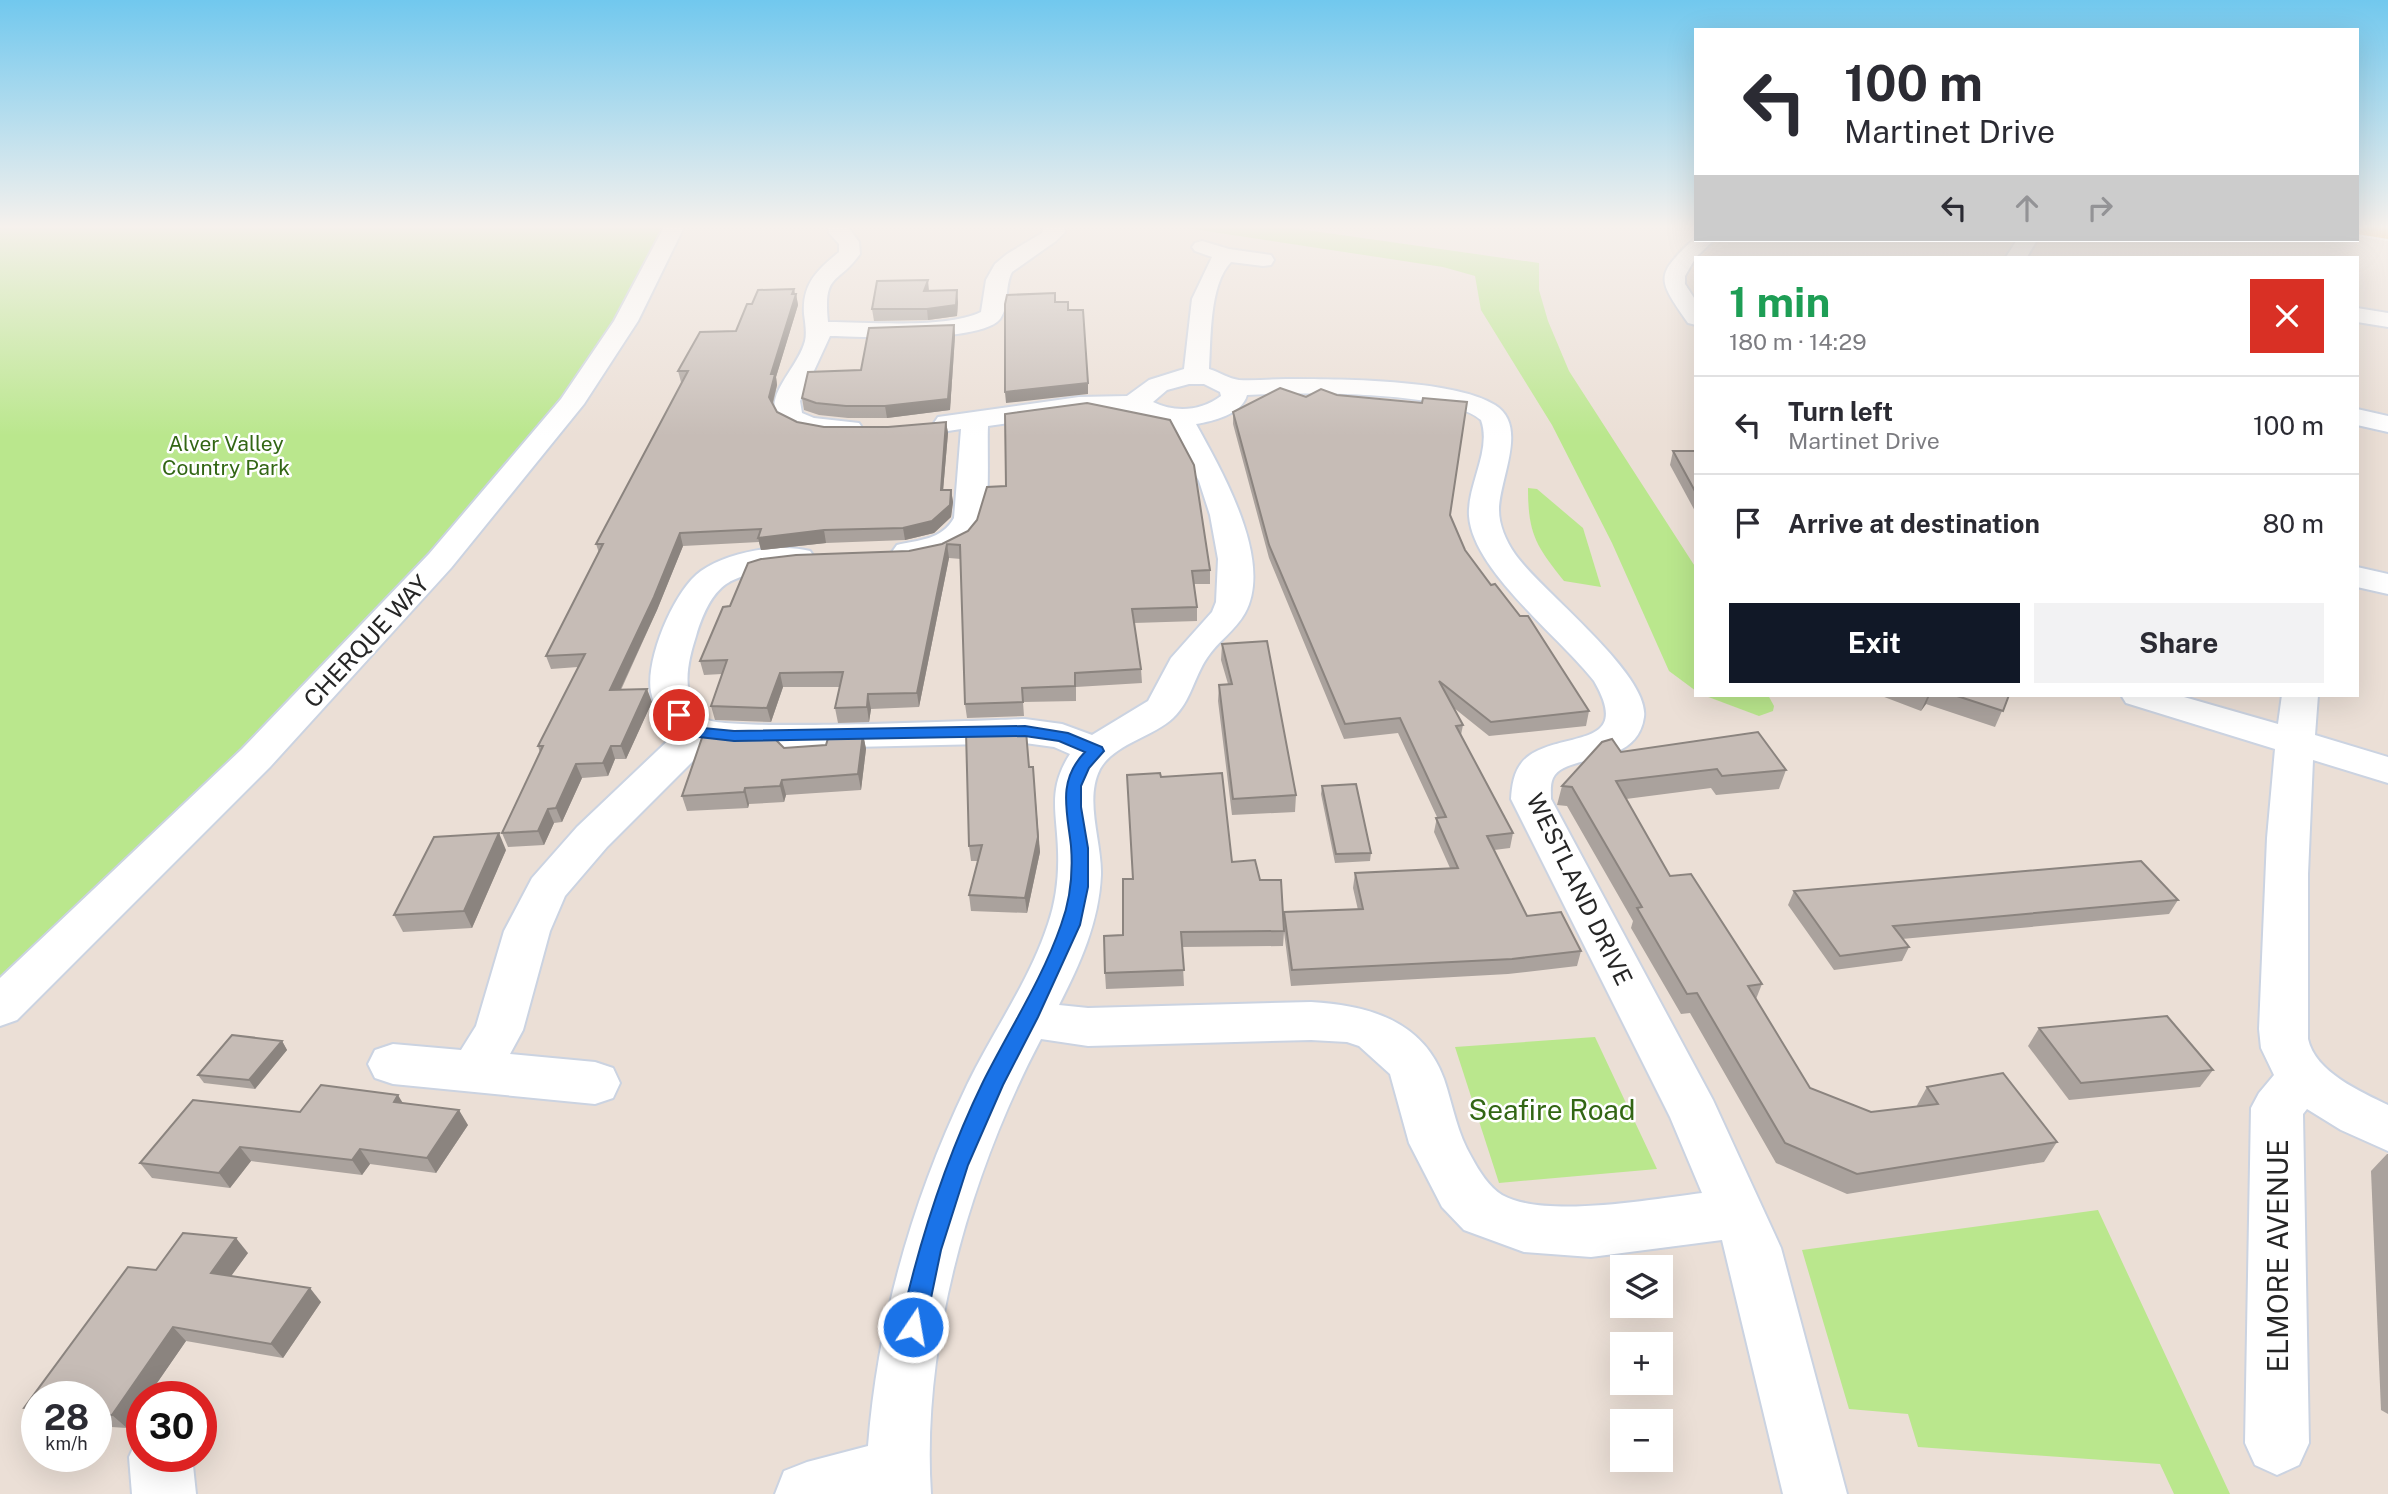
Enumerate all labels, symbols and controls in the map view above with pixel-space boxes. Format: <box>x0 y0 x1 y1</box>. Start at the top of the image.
text: 100 m <box>1844 54 1983 112</box>
icon: left <box>1729 56 1820 147</box>
text: Martinet Drive <box>1844 113 2055 150</box>
icon: left <box>1935 189 1973 227</box>
icon: ahead <box>2008 189 2046 227</box>
icon: right <box>2081 189 2119 227</box>
text: 1 min <box>1729 277 1830 326</box>
button: close <box>2250 279 2324 353</box>
text: 180 m · 14:29 <box>1729 328 1867 355</box>
text: Turn left <box>1788 396 1893 427</box>
icon: left <box>1729 406 1767 444</box>
text: 100 m <box>2253 410 2324 441</box>
text: Martinet Drive <box>1788 427 1940 454</box>
park label: Alver Valley Country Park <box>162 431 290 480</box>
icon: arrive <box>1729 504 1767 542</box>
text: Arrive at destination <box>1788 508 2040 539</box>
text: 80 m <box>2263 508 2324 539</box>
street label: CHERQUE WAY <box>298 569 435 713</box>
button: Exit <box>1729 603 2020 683</box>
button: Share <box>2034 603 2324 683</box>
pin <box>649 685 709 745</box>
icon: arrive <box>660 696 698 734</box>
street label: WESTLAND DRIVE <box>1521 788 1639 990</box>
park label: Seafire Road <box>1468 1093 1636 1126</box>
street label: ELMORE AVENUE <box>2261 1139 2294 1373</box>
map controls <box>1610 1255 1673 1472</box>
button: layers <box>1610 1255 1673 1318</box>
position arrow <box>876 1290 950 1364</box>
button: + <box>1610 1332 1673 1395</box>
speed limit sign: 30 <box>126 1381 217 1472</box>
text: 28 <box>44 1397 89 1438</box>
button: − <box>1610 1409 1673 1472</box>
text: km/h <box>45 1433 88 1454</box>

